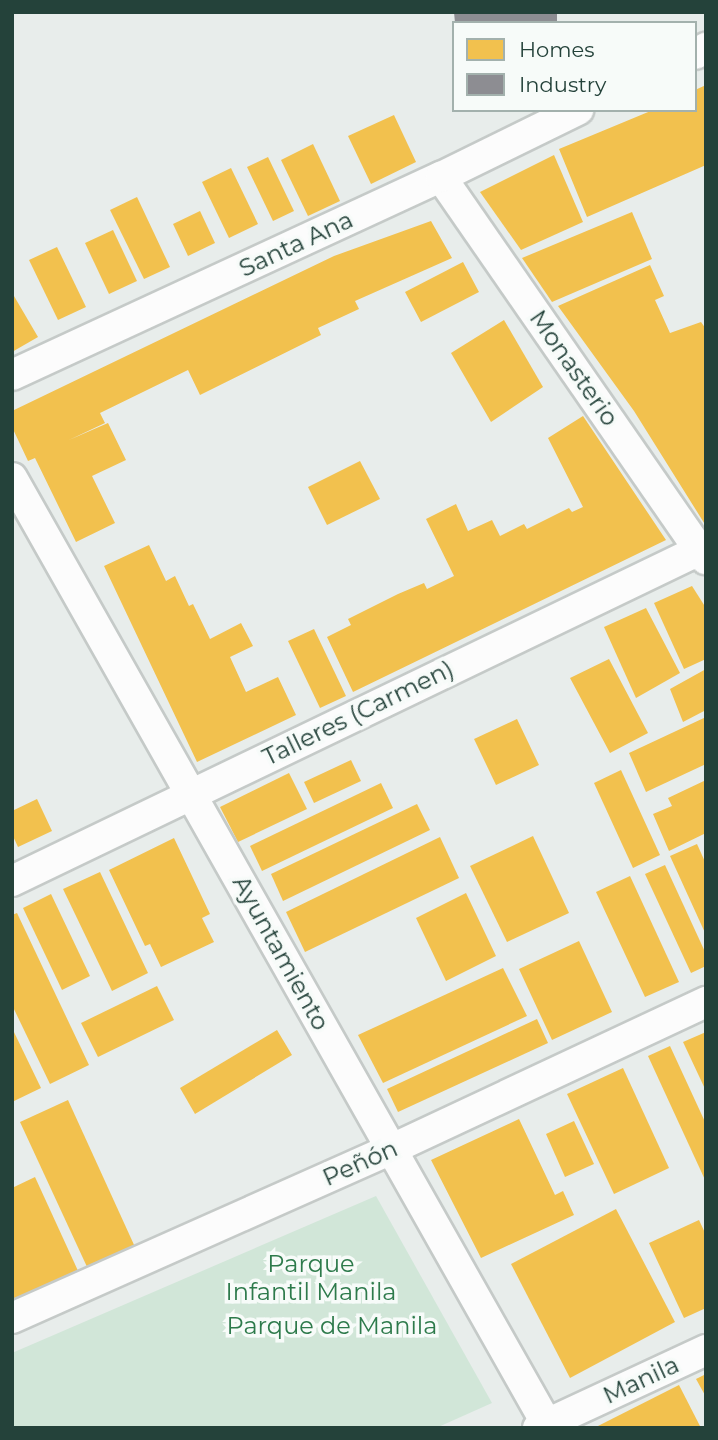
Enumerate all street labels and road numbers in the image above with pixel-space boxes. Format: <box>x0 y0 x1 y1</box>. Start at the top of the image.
street label: Santa Ana <box>234 205 358 283</box>
street label: Monasterio <box>524 305 624 431</box>
street label: Talleres (Carmen) <box>258 654 458 772</box>
street label: Ayuntamiento <box>227 871 335 1035</box>
street label: Peñón <box>318 1134 402 1192</box>
street label: Manila <box>598 1350 684 1410</box>

